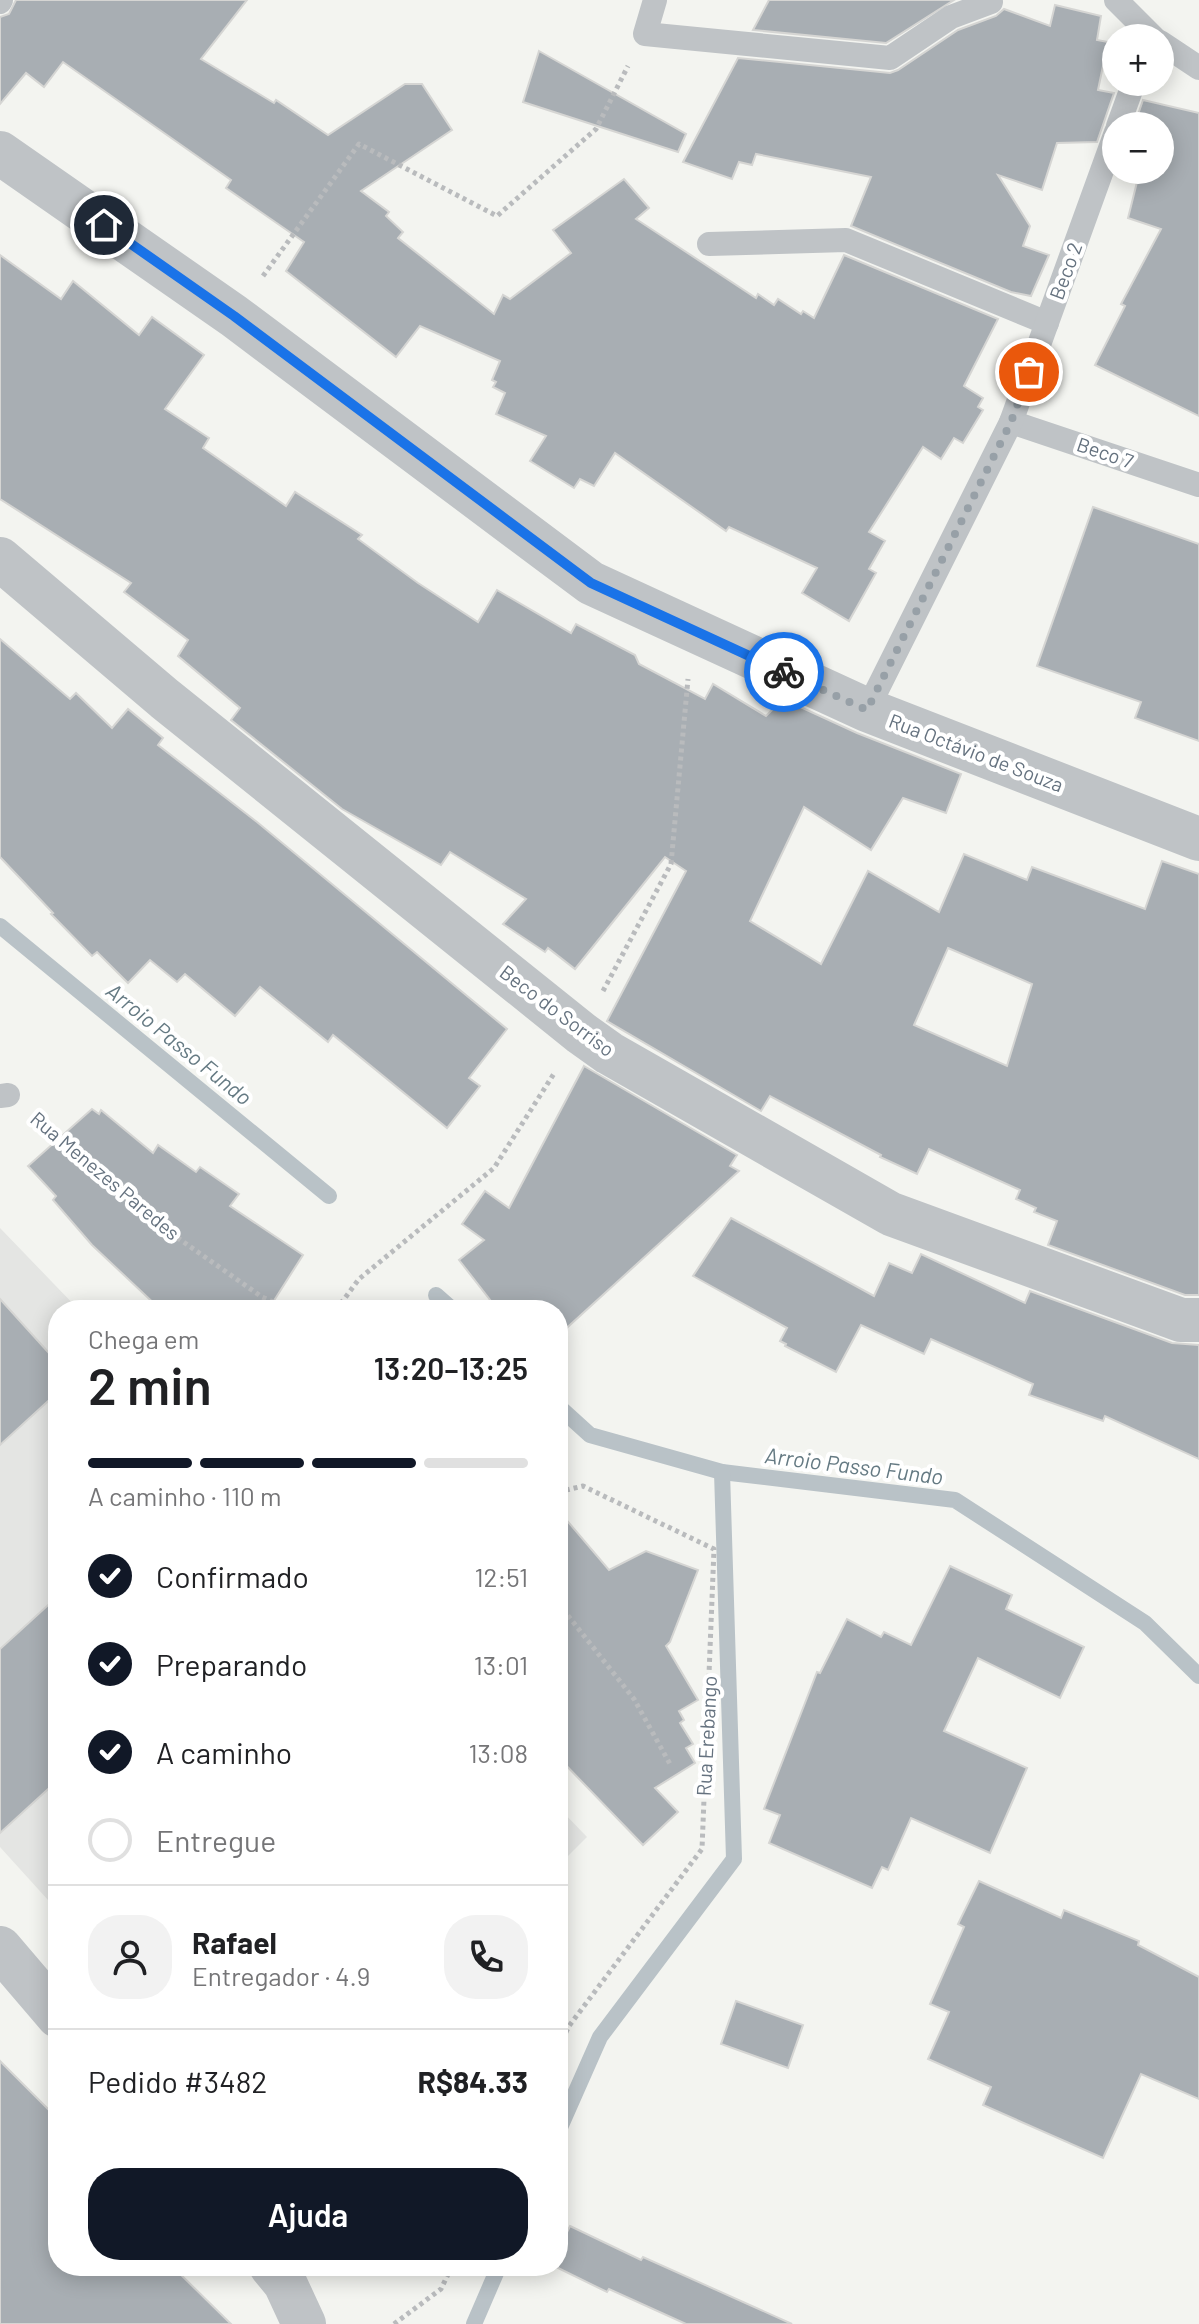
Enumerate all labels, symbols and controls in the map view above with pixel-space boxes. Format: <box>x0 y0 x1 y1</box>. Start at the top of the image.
map controls <box>1102 24 1174 184</box>
button: + <box>1102 24 1174 96</box>
button: − <box>1102 112 1174 184</box>
pin <box>70 191 138 259</box>
icon: home <box>82 203 126 247</box>
street label: Beco 2 <box>1044 239 1086 303</box>
pin <box>995 338 1063 406</box>
icon: bag <box>1007 350 1051 394</box>
street label: Beco 7 <box>1074 431 1137 473</box>
courier <box>744 632 824 712</box>
icon: bike <box>762 650 806 694</box>
street label: Rua Octávio de Souza <box>886 708 1067 796</box>
street label: Beco do Sorriso <box>496 959 620 1061</box>
water label: Arroio Passo Fundo <box>102 977 258 1110</box>
street label: Rua Menezes Paredes <box>26 1106 185 1245</box>
text: Chega em <box>88 1323 199 1354</box>
text: 13:20–13:25 <box>374 1350 528 1386</box>
text: 2 min <box>88 1353 212 1415</box>
water label: Arroio Passo Fundo <box>763 1441 945 1489</box>
text: A caminho · 110 m <box>88 1480 281 1511</box>
icon: check <box>88 1554 132 1598</box>
text: Confirmado <box>156 1558 309 1594</box>
text: 12:51 <box>474 1561 528 1592</box>
icon: check <box>88 1642 132 1686</box>
text: Preparando <box>156 1646 307 1682</box>
text: 13:01 <box>474 1649 528 1680</box>
street label: Rua Erebango <box>691 1675 721 1797</box>
icon: check <box>88 1730 132 1774</box>
text: A caminho <box>156 1734 292 1770</box>
text: 13:08 <box>468 1737 528 1768</box>
text: Entregue <box>156 1822 276 1858</box>
button: person <box>88 1915 172 1999</box>
button: phone <box>444 1915 528 1999</box>
text: Rafael <box>192 1924 277 1960</box>
text: Entregador · 4.9 <box>192 1960 370 1991</box>
text: Pedido #3482 <box>88 2063 267 2099</box>
text: R$84.33 <box>418 2063 528 2099</box>
button: Ajuda <box>88 2168 528 2260</box>

